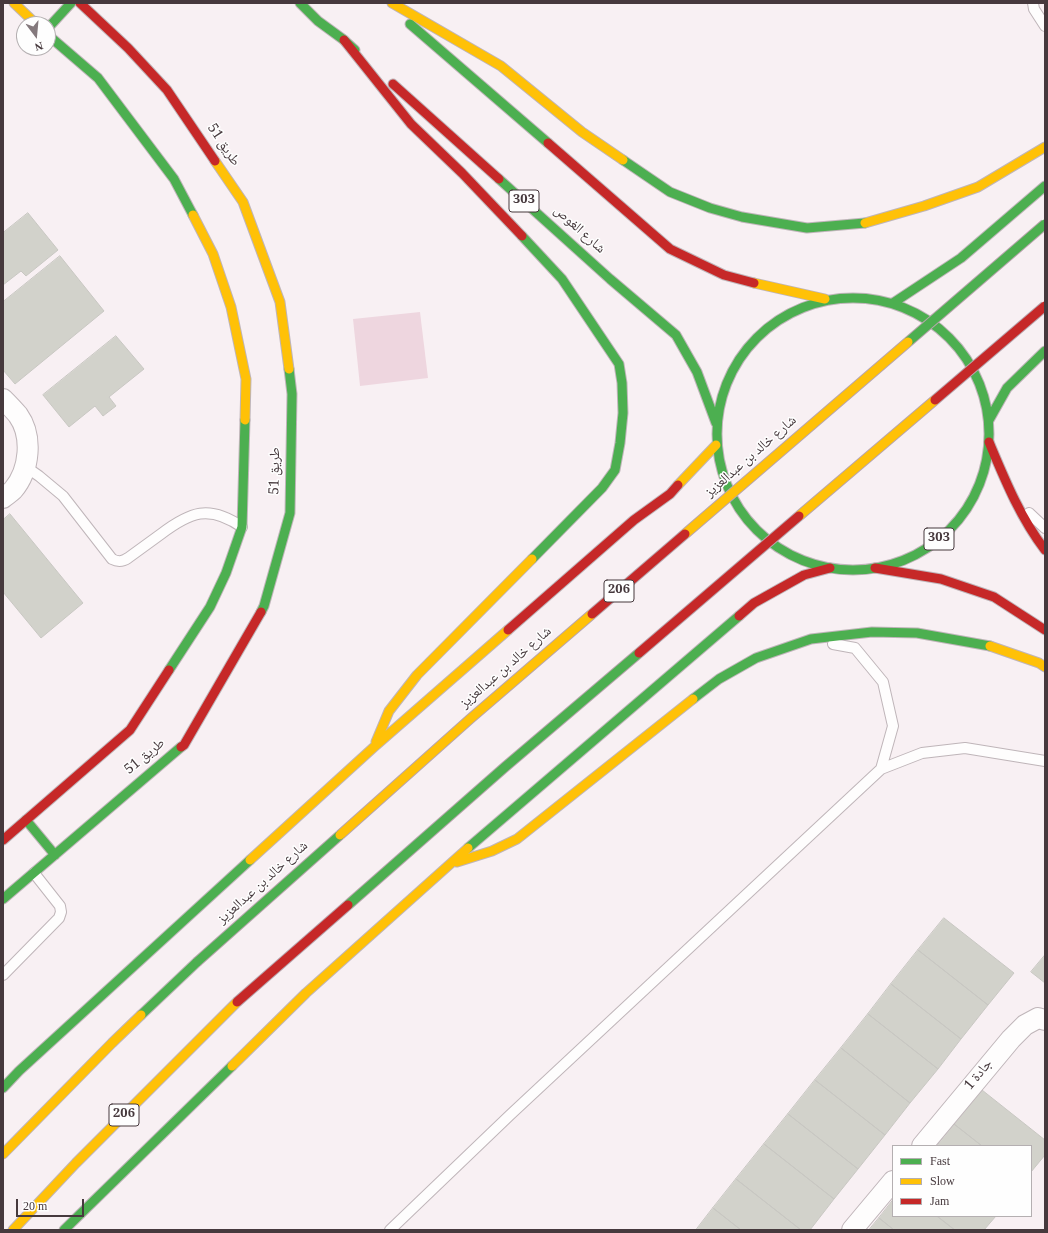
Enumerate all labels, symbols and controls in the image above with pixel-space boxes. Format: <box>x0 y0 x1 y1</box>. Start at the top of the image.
north arrow <box>16 16 56 56</box>
text: N <box>34 40 45 53</box>
street label: طريق 51 <box>202 122 242 170</box>
road number: 303 <box>509 190 539 212</box>
street label: شارع الغوص <box>549 203 607 259</box>
street label: شارع خالد بن عبدالعزيز <box>703 414 801 502</box>
street label: طريق 51 <box>268 447 286 495</box>
road number: 303 <box>924 528 954 550</box>
road number: 206 <box>604 580 634 602</box>
street label: شارع خالد بن عبدالعزيز <box>458 625 556 713</box>
street label: طريق 51 <box>122 736 170 780</box>
street label: شارع خالد بن عبدالعزيز <box>215 839 313 929</box>
street label: جادة 1 <box>962 1057 998 1095</box>
road number: 206 <box>109 1104 139 1126</box>
legend <box>892 1145 1032 1217</box>
text: Fast <box>930 1154 950 1168</box>
text: Slow <box>930 1174 955 1188</box>
scale bar <box>18 1191 86 1217</box>
text: Jam <box>930 1194 949 1208</box>
text: 20 m <box>23 1199 47 1213</box>

